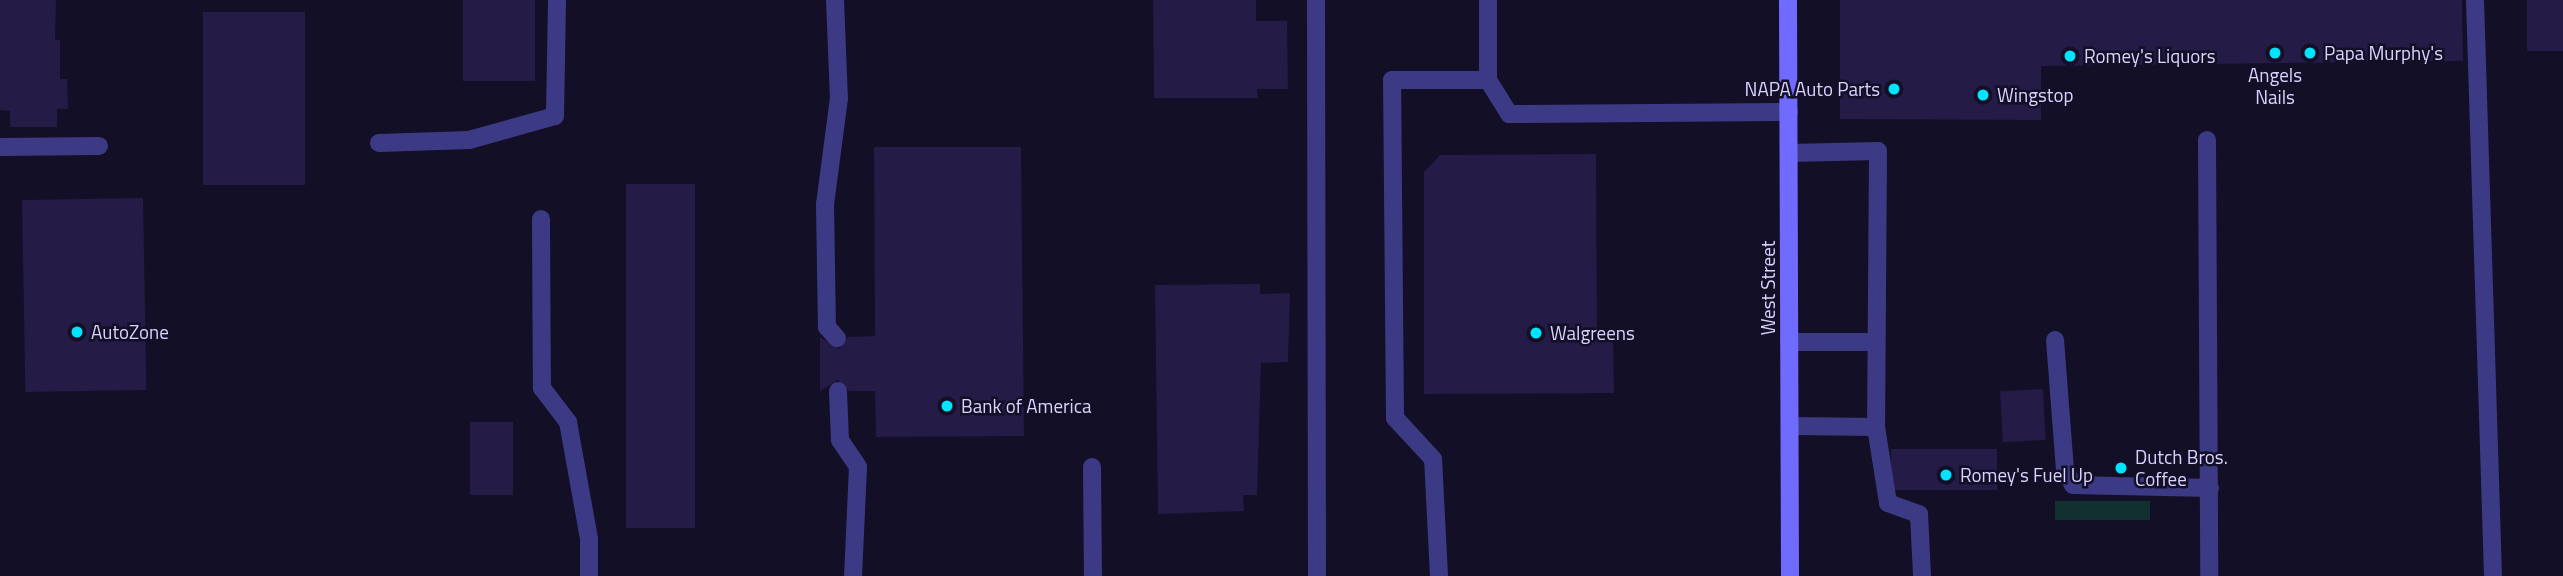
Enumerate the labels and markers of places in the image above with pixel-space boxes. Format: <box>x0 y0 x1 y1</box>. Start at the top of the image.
place label: Papa Murphy's <box>2324 42 2443 64</box>
place label: Romey's Liquors <box>2084 45 2216 67</box>
marker: Angels Nails <box>2267 45 2283 61</box>
marker: Papa Murphy's <box>2302 45 2318 61</box>
marker: Romey's Liquors <box>2062 48 2078 64</box>
place label: Angels Nails <box>2248 64 2302 108</box>
place label: NAPA Auto Parts <box>1745 78 1880 100</box>
marker: NAPA Auto Parts <box>1886 81 1902 97</box>
place label: Wingstop <box>1997 84 2074 106</box>
marker: Wingstop <box>1975 87 1991 103</box>
place label: AutoZone <box>91 321 169 343</box>
place label: Walgreens <box>1550 322 1635 344</box>
marker: AutoZone <box>69 324 85 340</box>
marker: Walgreens <box>1528 325 1544 341</box>
place label: Bank of America <box>961 395 1092 417</box>
marker: Bank of America <box>939 398 955 414</box>
place label: Dutch Bros. Coffee <box>2135 446 2228 490</box>
marker: Dutch Bros. Coffee <box>2113 460 2129 476</box>
place label: Romey's Fuel Up <box>1960 464 2093 486</box>
marker: Romey's Fuel Up <box>1938 467 1954 483</box>

